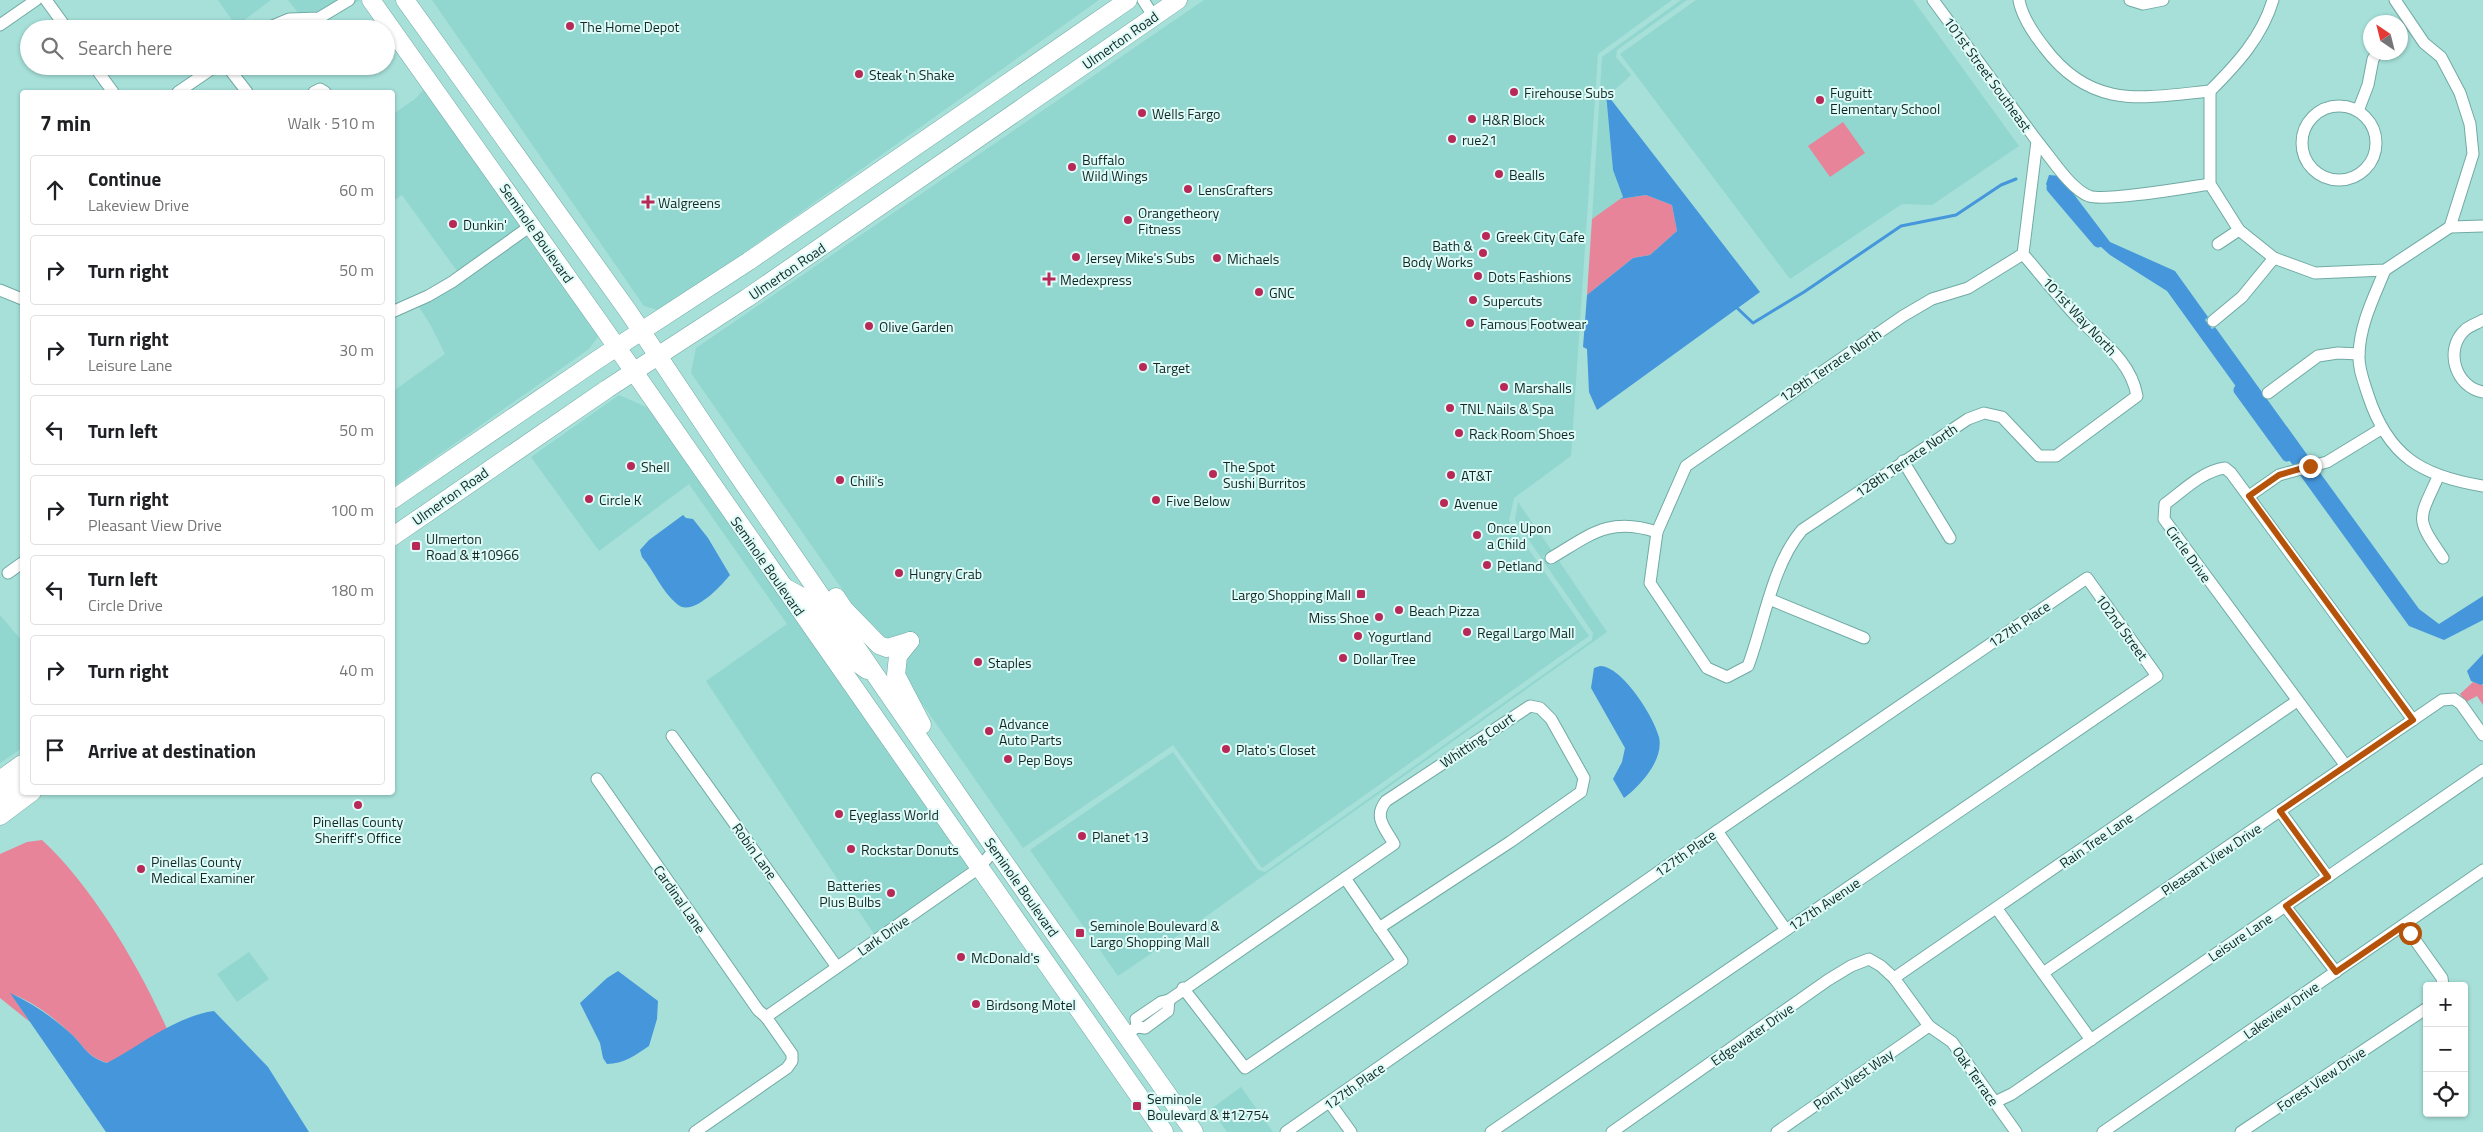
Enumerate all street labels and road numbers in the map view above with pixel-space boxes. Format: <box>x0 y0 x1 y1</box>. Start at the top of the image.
street label: Ulmerton Road <box>1077 6 1163 74</box>
street label: 101st Street Southeast <box>1939 12 2037 136</box>
street label: Seminole Boulevard <box>495 179 579 287</box>
street label: Ulmerton Road <box>744 237 830 305</box>
street label: 101st Way North <box>2038 272 2122 360</box>
street label: 129th Terrace North <box>1775 323 1885 407</box>
street label: 128th Terrace North <box>1851 418 1961 502</box>
street label: Ulmerton Road <box>407 462 493 530</box>
street label: Seminole Boulevard <box>726 512 810 620</box>
street label: Circle Drive <box>2161 521 2217 587</box>
street label: 102nd Street <box>2091 589 2153 665</box>
street label: 127th Place <box>1984 596 2054 652</box>
street label: Whitting Court <box>1436 707 1518 773</box>
street label: Rain Tree Lane <box>2055 807 2137 873</box>
street label: Robin Lane <box>727 818 783 884</box>
street label: Pleasant View Drive <box>2157 818 2265 900</box>
street label: 127th Place <box>1650 824 1720 882</box>
street label: Seminole Boulevard <box>980 833 1064 941</box>
street label: Cardinal Lane <box>649 861 711 937</box>
street label: 127th Avenue <box>1784 872 1864 936</box>
street label: Leisure Lane <box>2203 908 2277 966</box>
street label: Lark Drive <box>853 909 913 961</box>
street label: Lakeview Drive <box>2239 976 2323 1044</box>
street label: Edgewater Drive <box>1706 997 1798 1071</box>
street label: Forest View Drive <box>2272 1041 2370 1117</box>
street label: Oak Terrace <box>1948 1042 2004 1110</box>
street label: Point West Way <box>1809 1043 1898 1114</box>
street label: 127th Place <box>1319 1057 1389 1115</box>

